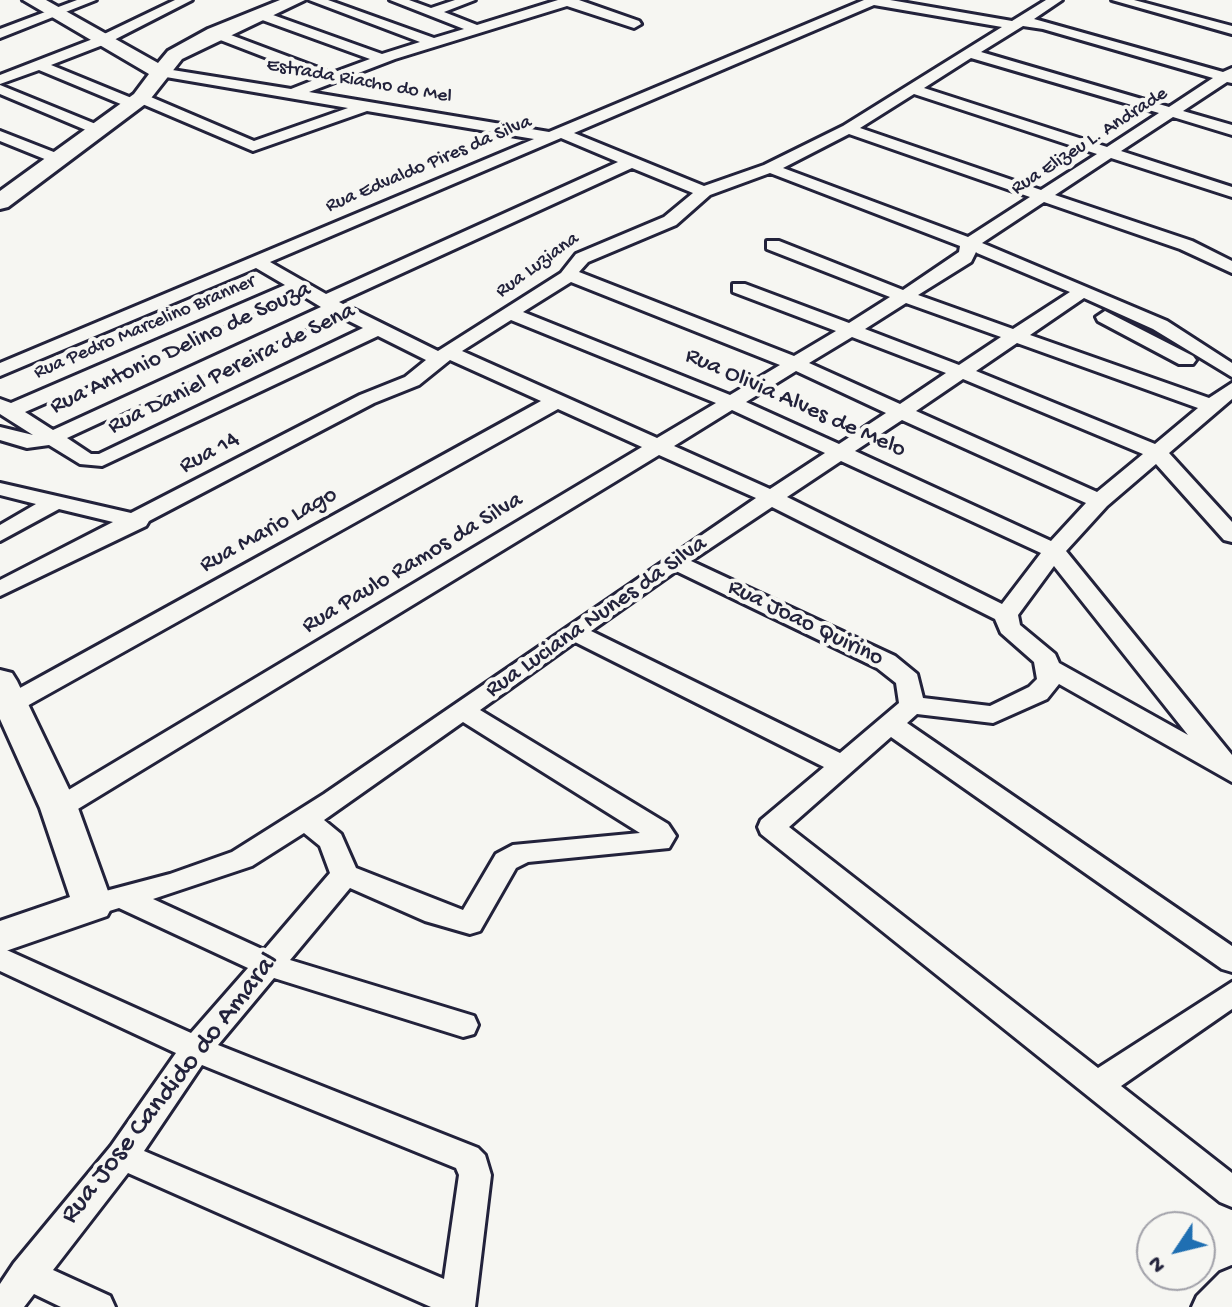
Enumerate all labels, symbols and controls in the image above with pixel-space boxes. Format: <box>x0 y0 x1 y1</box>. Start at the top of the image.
street label: Estrada Riacho do Mel <box>264 54 454 110</box>
street label: Rua Elizeu L. Andrade <box>1007 82 1173 202</box>
street label: Rua Edvaldo Pires da Silva <box>322 111 536 219</box>
street label: Rua Luziana <box>492 228 584 304</box>
street label: Rua Pedro Marcelino Branner <box>31 270 259 386</box>
street label: Rua Antonio Delino de Souza <box>46 276 316 422</box>
street label: Rua Daniel Pereira de Sena <box>104 298 360 442</box>
street label: Rua Olivia Alves de Melo <box>680 342 910 466</box>
street label: Rua 14 <box>175 426 245 482</box>
street label: Rua Mario Lago <box>195 481 343 581</box>
street label: Rua Paulo Ramos da Silva <box>297 487 529 641</box>
street label: Rua Luciana Nunes da Silva <box>481 531 713 705</box>
street label: Rua Joao Quirino <box>722 574 888 674</box>
street label: Rua Jose Candido do Amaral <box>54 946 288 1232</box>
north arrow <box>1136 1211 1216 1291</box>
text: N <box>1143 1250 1173 1277</box>

